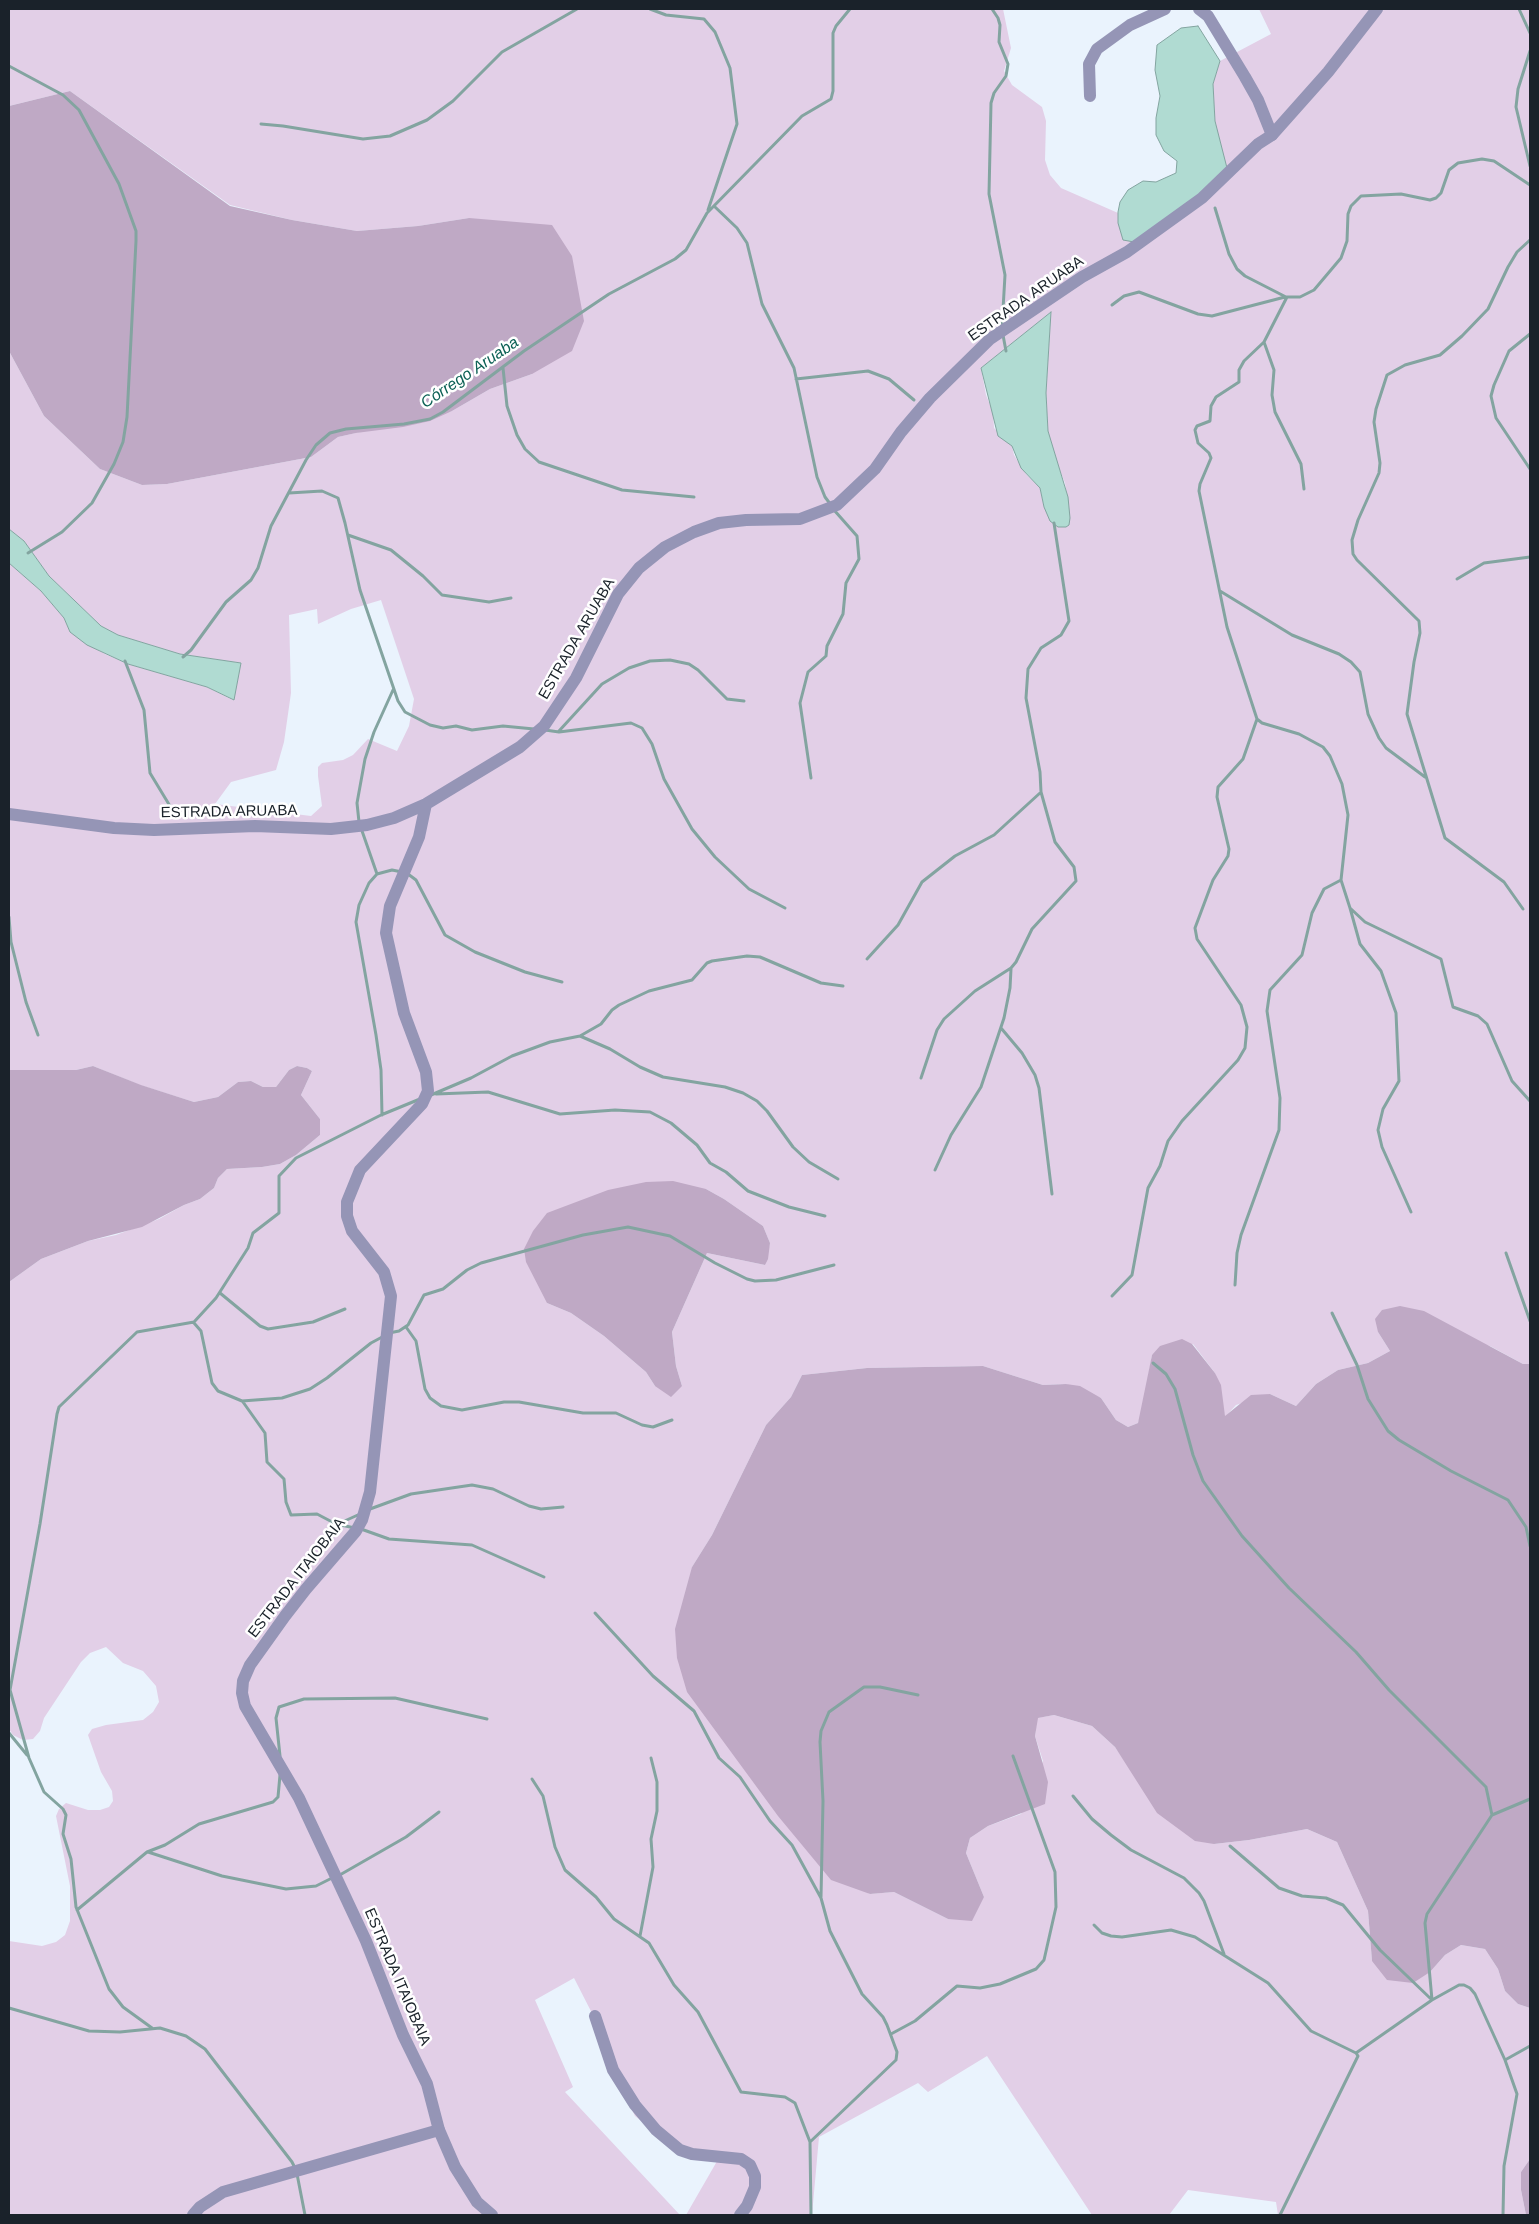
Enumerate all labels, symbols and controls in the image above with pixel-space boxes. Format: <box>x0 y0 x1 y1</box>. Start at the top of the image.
street label: ESTRADA ARUABA <box>965 252 1087 346</box>
water label: Córrego Aruaba <box>417 333 523 413</box>
street label: ESTRADA ARUABA <box>535 575 619 703</box>
street label: ESTRADA ARUABA <box>161 802 297 822</box>
street label: ESTRADA ITAIOBAIA <box>245 1514 349 1642</box>
street label: ESTRADA ITAIOBAIA <box>360 1906 434 2048</box>

